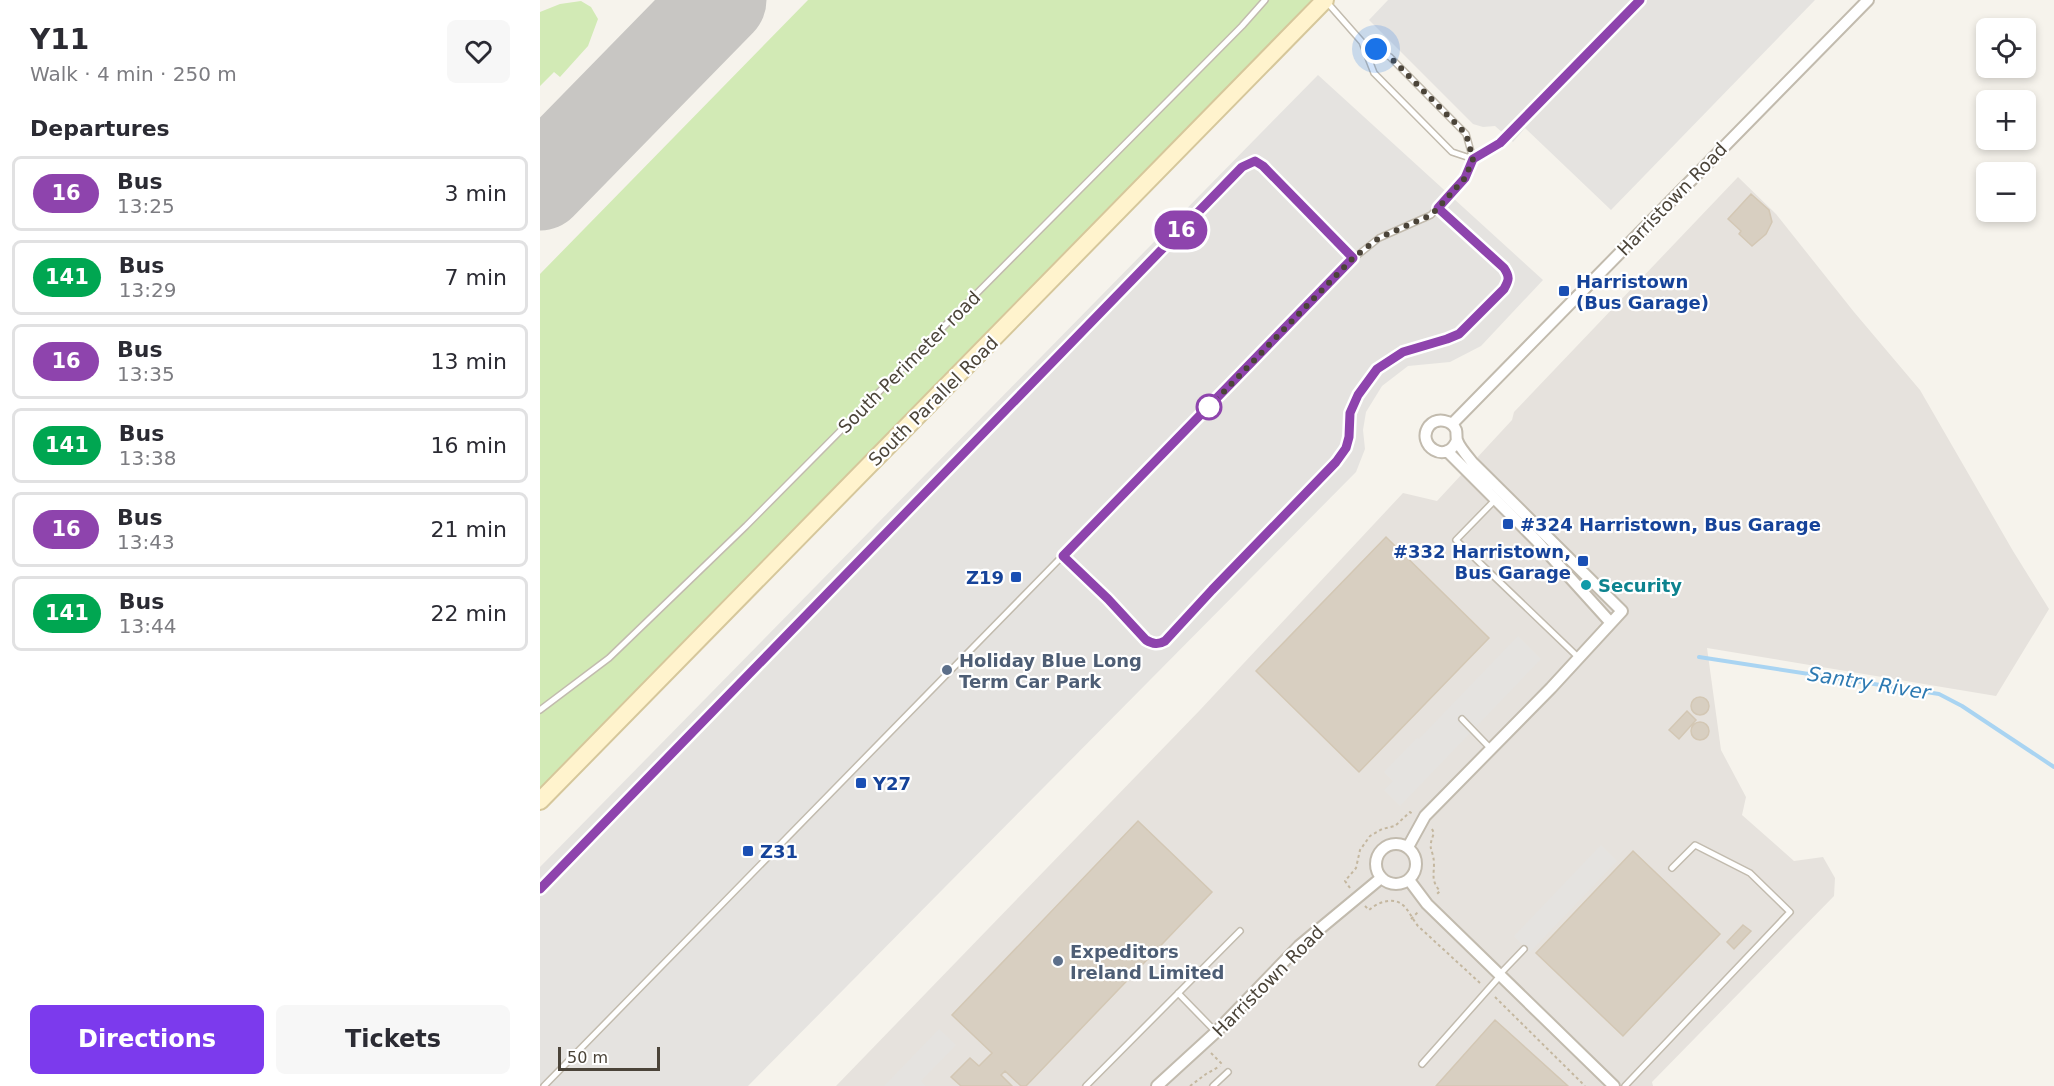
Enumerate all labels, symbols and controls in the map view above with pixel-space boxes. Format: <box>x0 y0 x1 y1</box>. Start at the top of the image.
map controls <box>1976 18 2036 222</box>
button: locate <box>1976 18 2036 78</box>
button: heart <box>447 20 510 83</box>
text: Y11 <box>30 23 89 56</box>
your location <box>1361 34 1391 64</box>
text: Walk · 4 min · 250 m <box>30 62 237 86</box>
button: + <box>1976 90 2036 150</box>
text: Departures <box>30 116 170 141</box>
street label: Harristown Road <box>1613 138 1731 260</box>
button: − <box>1976 162 2036 222</box>
text: Bus <box>117 169 163 194</box>
text: 16 <box>51 181 81 205</box>
text: 3 min <box>445 181 507 206</box>
text: 13:25 <box>117 194 175 218</box>
line badge: 16 <box>1154 210 1208 250</box>
text: 16 <box>1166 218 1196 242</box>
text: Bus <box>119 253 164 278</box>
text: 141 <box>45 265 89 289</box>
text: 7 min <box>445 265 507 290</box>
place label: Harristown (Bus Garage) <box>1576 271 1709 313</box>
text: 13:29 <box>119 278 176 302</box>
marker: Harristown (Bus Garage) <box>1557 284 1571 298</box>
street label: South Perimeter road <box>834 287 984 437</box>
street label: South Parallel Road <box>864 332 1002 470</box>
text: Bus <box>117 337 163 362</box>
text: 16 <box>51 349 81 373</box>
text: 13 min <box>431 349 507 374</box>
text: 13:35 <box>117 362 175 386</box>
unlabelled marker <box>1196 394 1222 420</box>
text: Bus <box>119 421 164 446</box>
text: 141 <box>45 433 89 457</box>
text: 16 min <box>431 433 507 458</box>
text: 13:38 <box>119 446 176 470</box>
text: Bus <box>117 505 163 530</box>
place label: #324 Harristown, Bus Garage <box>1520 514 1821 535</box>
text: 16 <box>51 517 81 541</box>
text: 21 min <box>431 517 507 542</box>
marker: #324 Harristown, Bus Garage <box>1501 517 1515 531</box>
text: 13:43 <box>117 530 175 554</box>
place label: #332 Harristown, Bus Garage <box>1393 541 1571 583</box>
marker: #332 Harristown, Bus Garage <box>1576 554 1590 568</box>
place label: Z19 <box>966 567 1004 588</box>
marker: Z19 <box>1009 570 1023 584</box>
place label: Security <box>1598 575 1682 596</box>
marker: Security <box>1579 578 1593 592</box>
text: Bus <box>119 589 164 614</box>
text: 141 <box>45 601 89 625</box>
text: 22 min <box>431 601 507 626</box>
text: 13:44 <box>119 614 176 638</box>
place label: Holiday Blue Long Term Car Park <box>959 650 1142 692</box>
water label: Santry River <box>1806 661 1934 705</box>
marker: Holiday Blue Long Term Car Park <box>940 663 954 677</box>
place label: Y27 <box>872 773 911 794</box>
marker: Y27 <box>854 776 868 790</box>
place label: Z31 <box>760 841 798 862</box>
marker: Z31 <box>741 844 755 858</box>
street label: Harristown Road <box>1208 921 1328 1041</box>
place label: Expeditors Ireland Limited <box>1070 941 1224 983</box>
marker: Expeditors Ireland Limited <box>1051 954 1065 968</box>
button: Directions <box>30 1005 264 1074</box>
button: Tickets <box>276 1005 510 1074</box>
scale bar <box>558 1044 660 1072</box>
text: 50 m <box>567 1048 608 1067</box>

